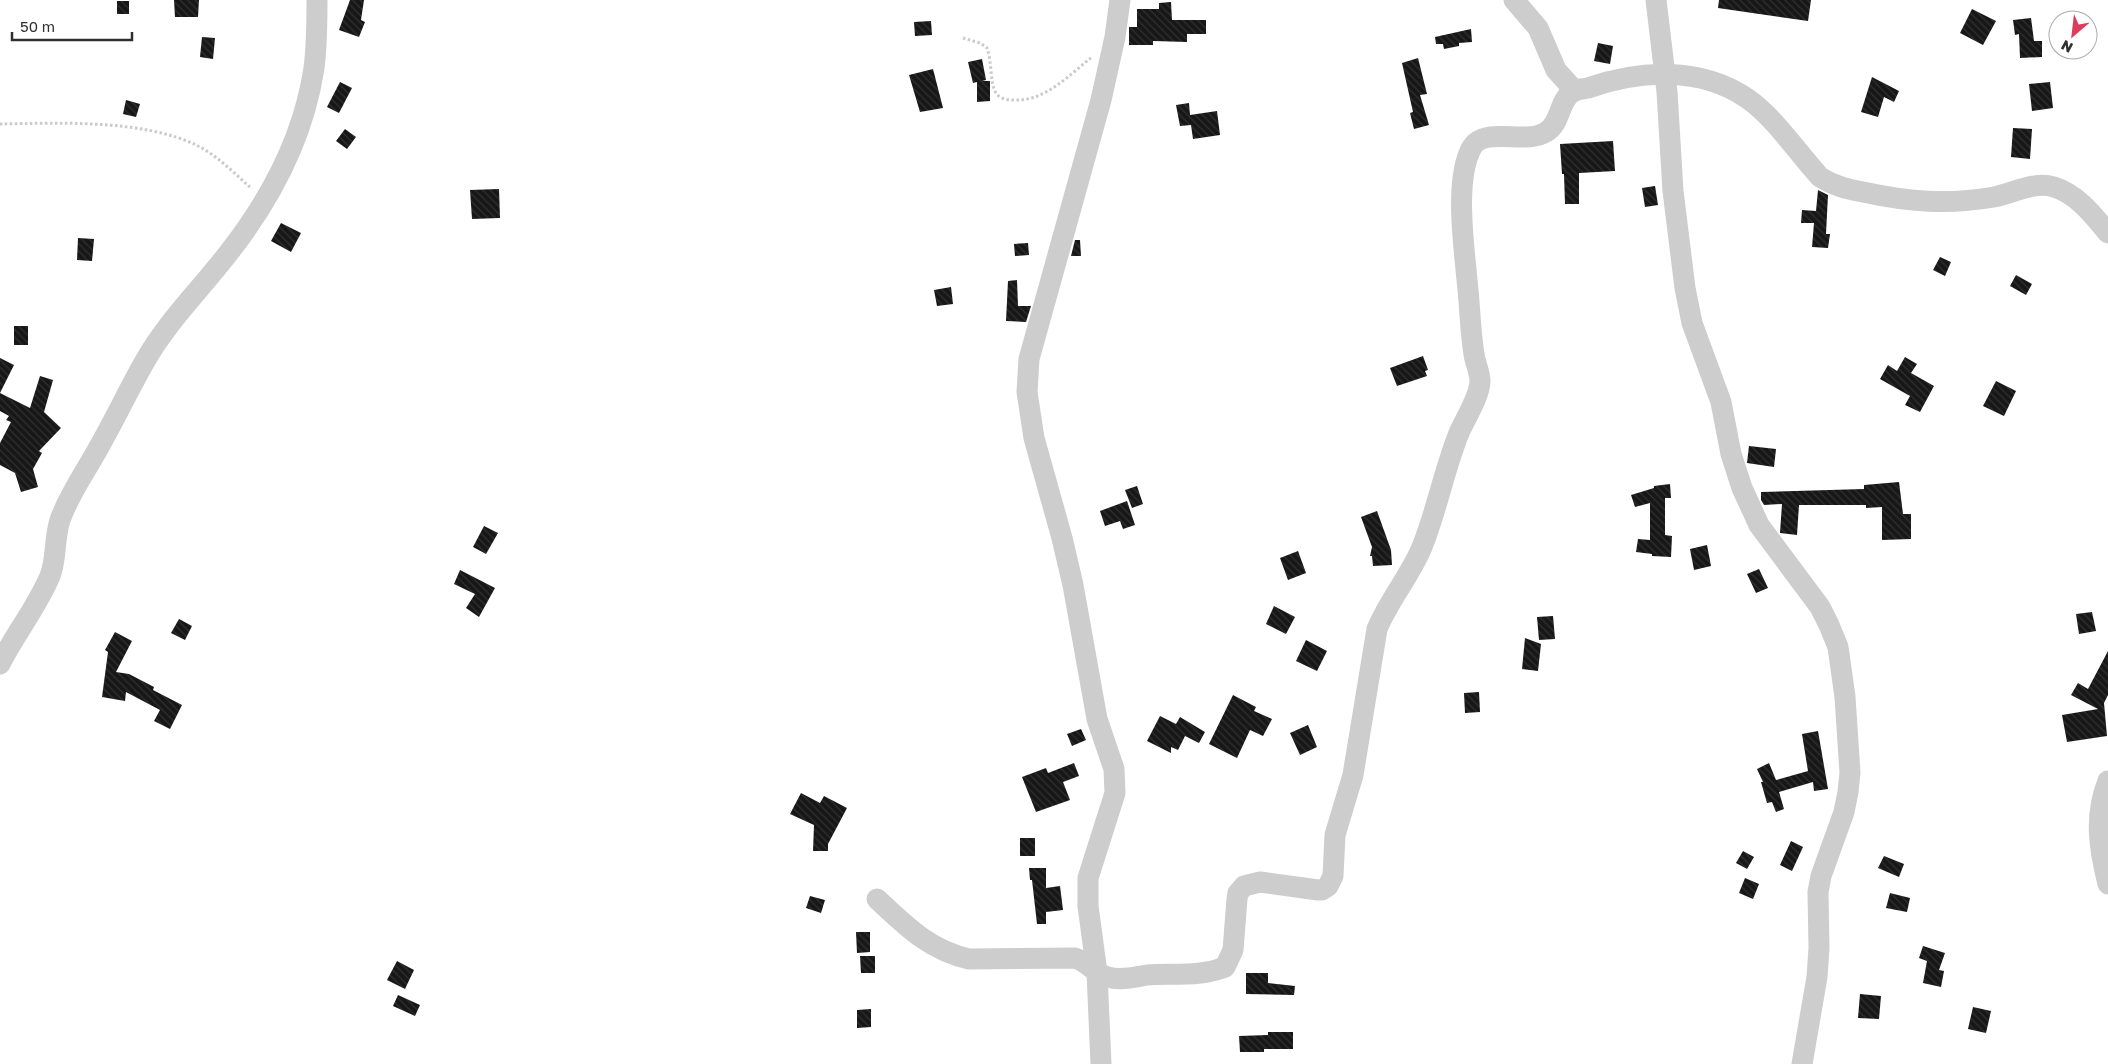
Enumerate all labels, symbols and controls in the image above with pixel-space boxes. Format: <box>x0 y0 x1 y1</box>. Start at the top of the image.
scale bar <box>12 10 132 42</box>
north arrow <box>2048 10 2098 60</box>
text: 50 m <box>20 17 55 35</box>
text: N <box>2058 37 2075 57</box>

